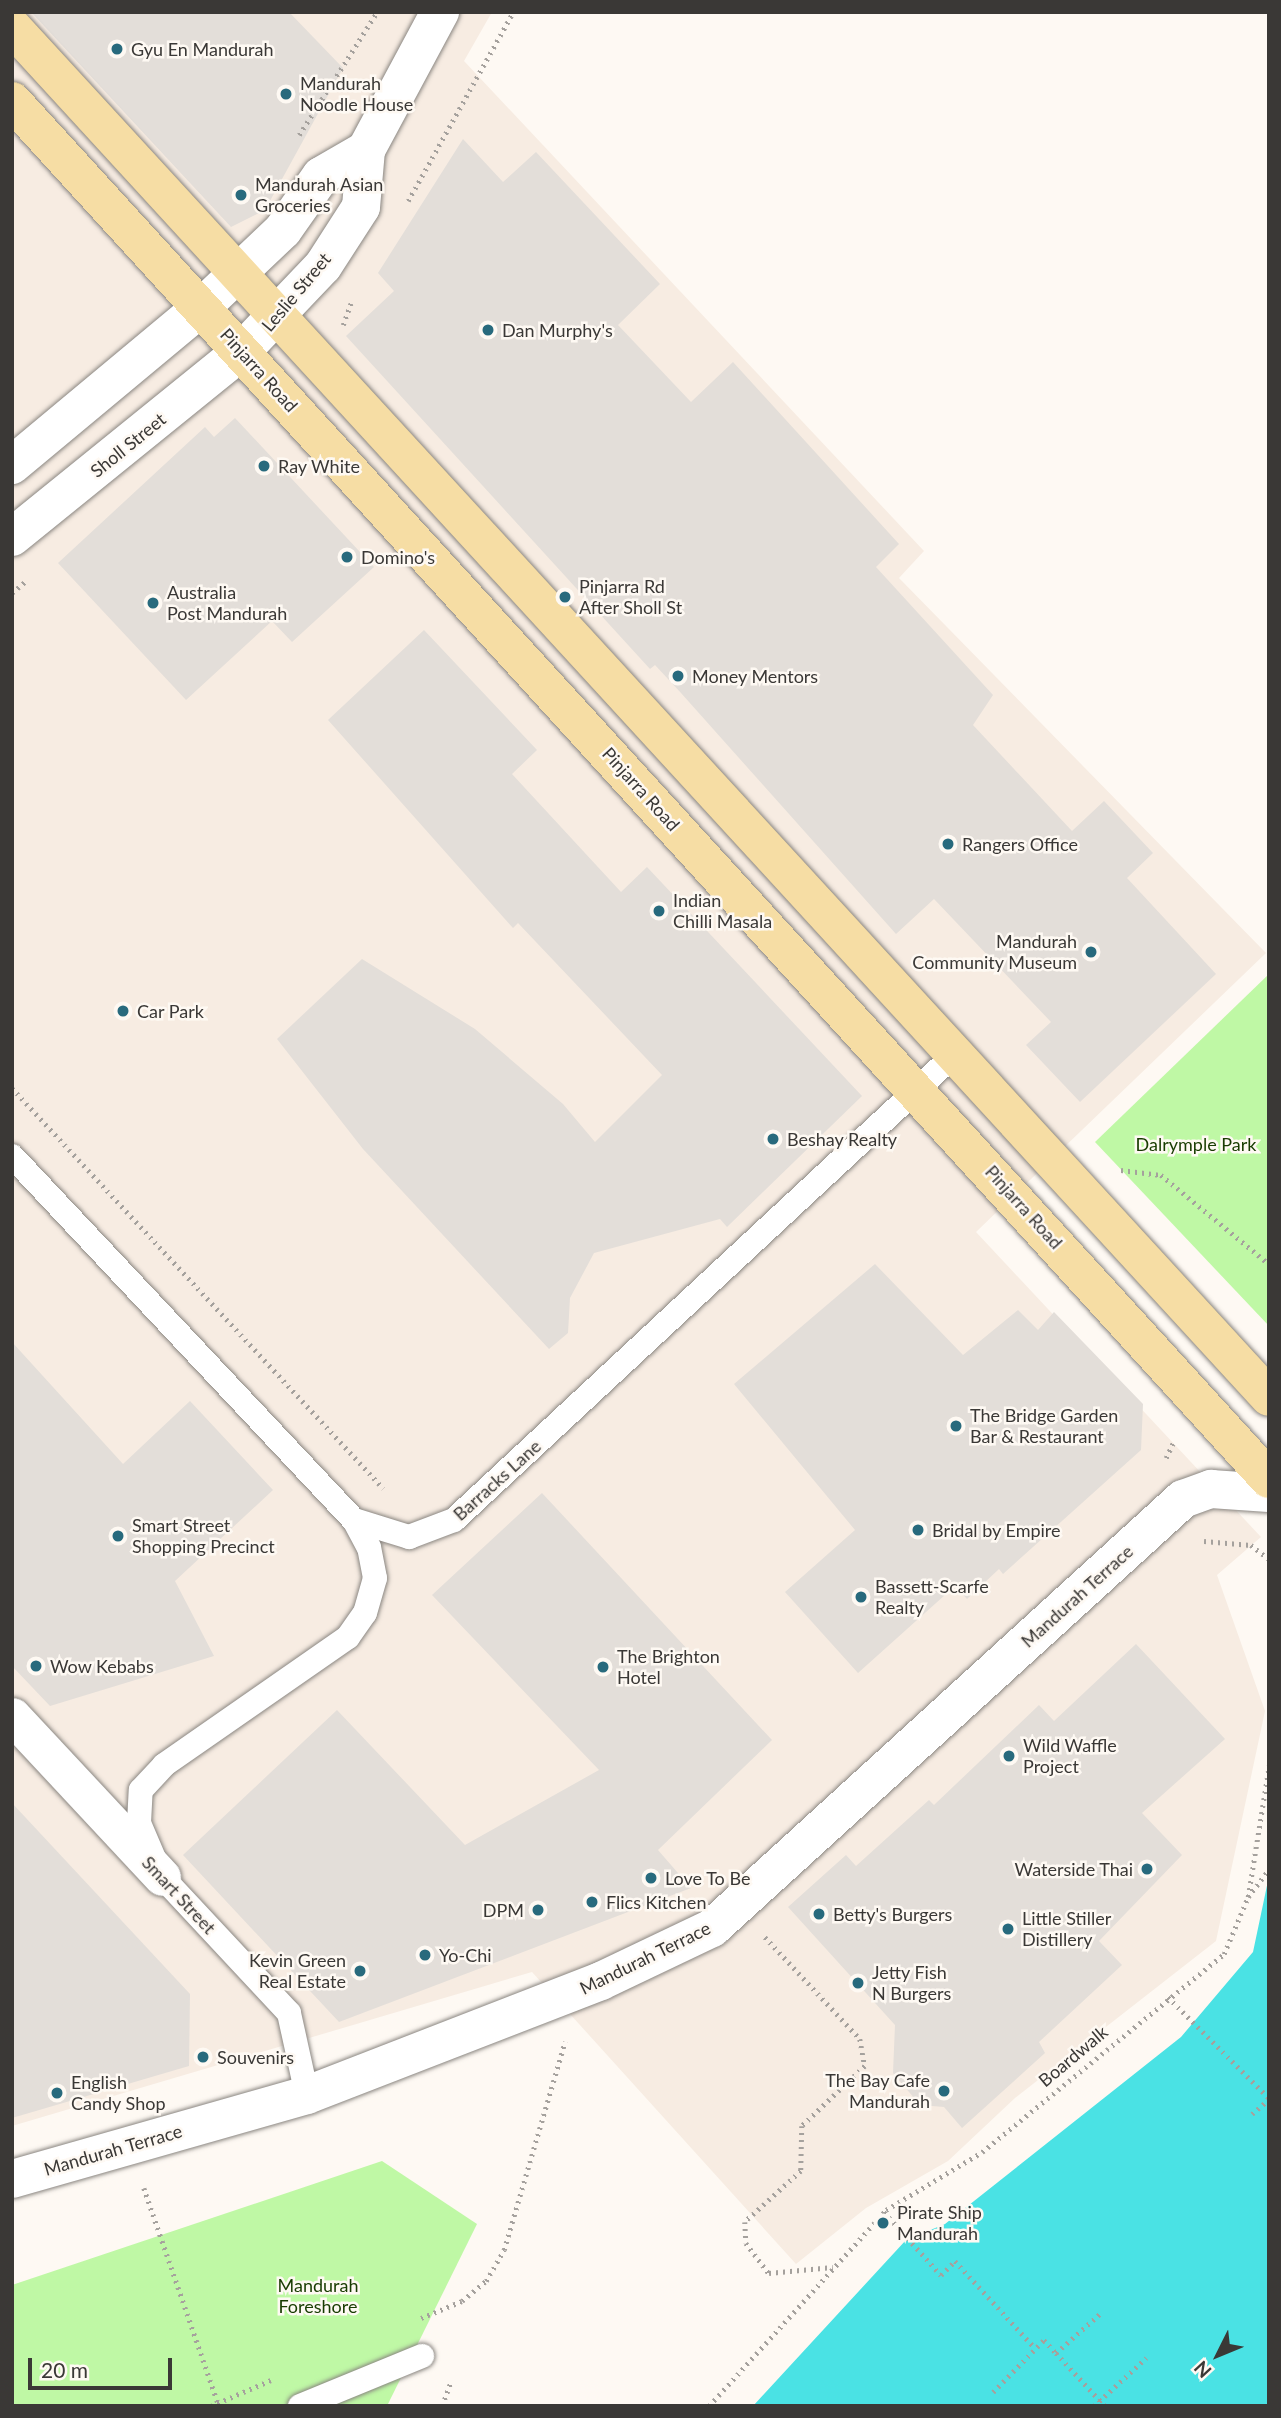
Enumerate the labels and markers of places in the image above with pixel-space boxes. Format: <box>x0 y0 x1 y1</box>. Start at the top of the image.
place label: Gyu En Mandurah <box>131 38 273 60</box>
marker: Gyu En Mandurah <box>109 41 125 57</box>
place label: Mandurah Noodle House <box>300 73 413 116</box>
marker: Mandurah Noodle House <box>278 86 294 102</box>
place label: Mandurah Asian Groceries <box>255 174 384 216</box>
marker: Mandurah Asian Groceries <box>233 187 249 203</box>
place label: Dan Murphy's <box>502 319 613 341</box>
marker: Dan Murphy's <box>480 322 496 338</box>
place label: Ray White <box>278 455 361 477</box>
marker: Ray White <box>256 458 272 474</box>
place label: Domino's <box>361 546 435 568</box>
marker: Domino's <box>339 549 355 565</box>
place label: Pinjarra Rd After Sholl St <box>579 576 683 618</box>
place label: Australia Post Mandurah <box>167 582 287 624</box>
marker: Pinjarra Rd After Sholl St <box>557 589 573 605</box>
marker: Australia Post Mandurah <box>145 595 161 611</box>
place label: Money Mentors <box>692 665 819 687</box>
marker: Money Mentors <box>670 668 686 684</box>
place label: Rangers Office <box>962 833 1078 855</box>
marker: Rangers Office <box>940 836 956 852</box>
place label: Indian Chilli Masala <box>673 890 772 932</box>
marker: Indian Chilli Masala <box>651 903 667 919</box>
place label: Mandurah Community Museum <box>912 931 1077 974</box>
marker: Mandurah Community Museum <box>1083 944 1099 960</box>
place label: Car Park <box>137 1000 204 1022</box>
marker: Car Park <box>115 1003 131 1019</box>
place label: Beshay Realty <box>787 1128 898 1150</box>
marker: Beshay Realty <box>765 1131 781 1147</box>
place label: The Bridge Garden Bar & Restaurant <box>970 1405 1118 1448</box>
marker: The Bridge Garden Bar & Restaurant <box>948 1418 964 1434</box>
place label: Smart Street Shopping Precinct <box>132 1515 275 1558</box>
place label: Bridal by Empire <box>932 1519 1061 1541</box>
marker: Bridal by Empire <box>910 1522 926 1538</box>
marker: Smart Street Shopping Precinct <box>110 1528 126 1544</box>
place label: Bassett-Scarfe Realty <box>875 1576 989 1618</box>
marker: Bassett-Scarfe Realty <box>853 1589 869 1605</box>
place label: The Brighton Hotel <box>617 1646 720 1688</box>
place label: Wow Kebabs <box>50 1655 154 1677</box>
marker: Wow Kebabs <box>28 1658 44 1674</box>
marker: The Brighton Hotel <box>595 1659 611 1675</box>
place label: Wild Waffle Project <box>1023 1735 1117 1778</box>
marker: Wild Waffle Project <box>1001 1748 1017 1764</box>
place label: Waterside Thai <box>1014 1858 1133 1880</box>
marker: Waterside Thai <box>1139 1861 1155 1877</box>
place label: Love To Be <box>665 1867 751 1889</box>
marker: Love To Be <box>643 1870 659 1886</box>
place label: Flics Kitchen <box>606 1891 706 1913</box>
marker: Flics Kitchen <box>584 1894 600 1910</box>
place label: DPM <box>483 1899 524 1921</box>
marker: DPM <box>530 1902 546 1918</box>
place label: Betty's Burgers <box>833 1903 952 1925</box>
marker: Betty's Burgers <box>811 1906 827 1922</box>
place label: Little Stiller Distillery <box>1022 1908 1111 1951</box>
marker: Little Stiller Distillery <box>1000 1921 1016 1937</box>
place label: Yo-Chi <box>439 1944 492 1966</box>
marker: Yo-Chi <box>417 1947 433 1963</box>
place label: Kevin Green Real Estate <box>249 1950 346 1993</box>
place label: Jetty Fish N Burgers <box>872 1962 951 2004</box>
marker: Kevin Green Real Estate <box>352 1963 368 1979</box>
marker: Jetty Fish N Burgers <box>850 1975 866 1991</box>
place label: Souvenirs <box>217 2046 294 2068</box>
marker: Souvenirs <box>195 2049 211 2065</box>
place label: The Bay Cafe Mandurah <box>825 2070 930 2112</box>
place label: English Candy Shop <box>71 2072 166 2114</box>
marker: The Bay Cafe Mandurah <box>936 2083 952 2099</box>
marker: English Candy Shop <box>49 2085 65 2101</box>
place label: Pirate Ship Mandurah <box>897 2202 982 2244</box>
marker: Pirate Ship Mandurah <box>875 2215 891 2231</box>

